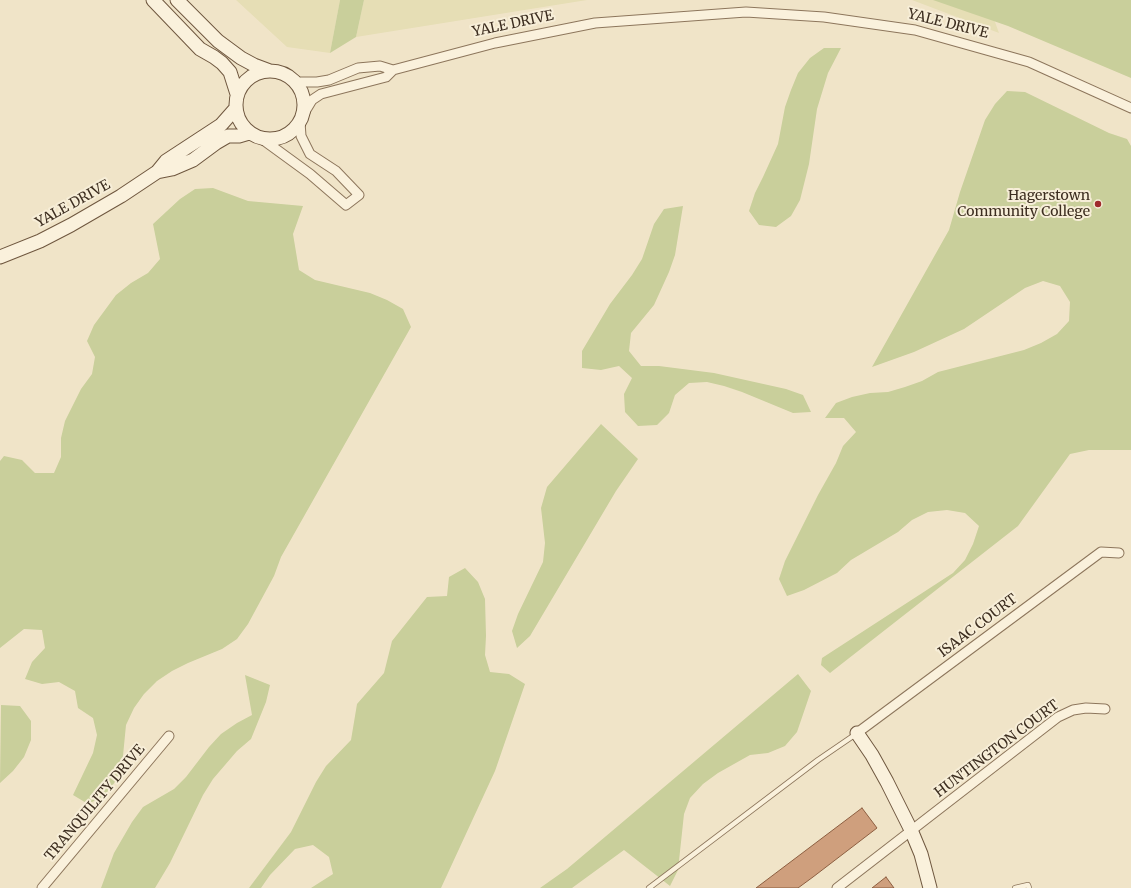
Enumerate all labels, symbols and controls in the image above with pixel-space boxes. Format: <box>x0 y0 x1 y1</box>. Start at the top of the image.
street label: YALE DRIVE <box>906 6 990 42</box>
street label: YALE DRIVE <box>471 7 555 41</box>
street label: YALE DRIVE <box>33 177 113 231</box>
place label: Hagerstown Community College <box>957 188 1090 220</box>
marker: Hagerstown Community College <box>1093 199 1103 209</box>
street label: ISAAC COURT <box>935 591 1021 661</box>
street label: HUNTINGTON COURT <box>932 697 1062 801</box>
street label: TRANQUILITY DRIVE <box>42 742 148 864</box>

